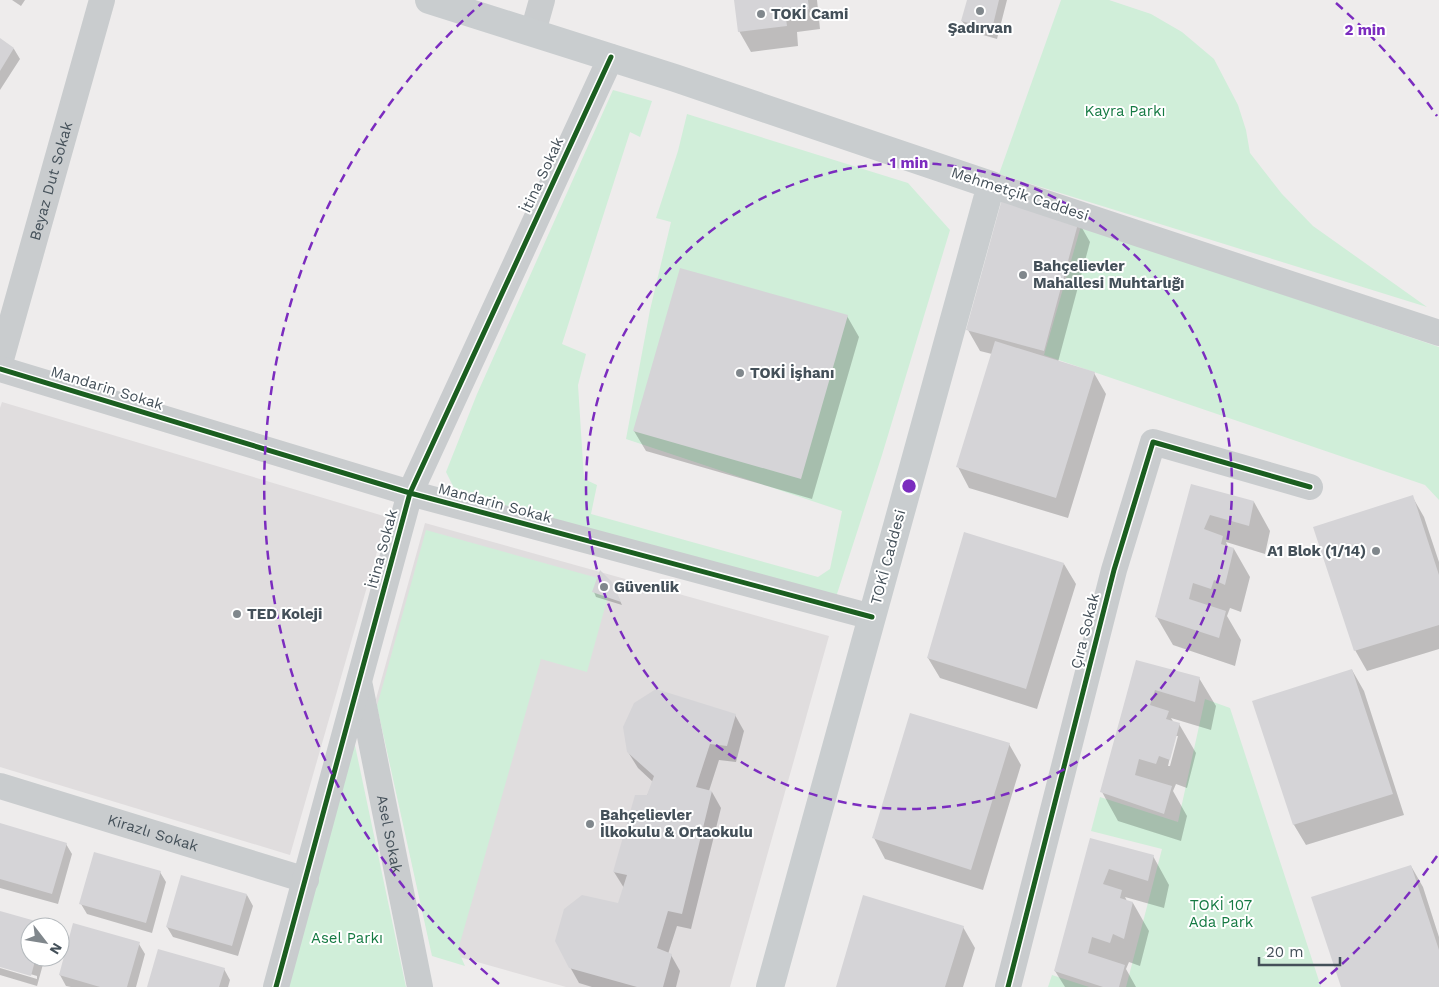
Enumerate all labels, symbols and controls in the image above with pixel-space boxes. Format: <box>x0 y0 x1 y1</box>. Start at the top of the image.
place label: TOKİ Cami <box>771 5 848 23</box>
marker: Şadırvan <box>974 5 986 17</box>
marker: TOKİ Cami <box>755 8 767 20</box>
place label: Şadırvan <box>948 19 1012 37</box>
text: 2 min <box>1344 21 1386 39</box>
park label: Kayra Parkı <box>1085 102 1165 120</box>
street label: Beyaz Dut Sokak <box>26 119 77 243</box>
street label: İtina Sokak <box>517 134 568 216</box>
text: 1 min <box>890 154 928 172</box>
street label: Mehmetçik Caddesi <box>949 163 1091 225</box>
place label: Bahçelievler Mahallesi Muhtarlığı <box>1033 257 1184 292</box>
marker: Bahçelievler Mahallesi Muhtarlığı <box>1017 269 1029 281</box>
street label: Mandarin Sokak <box>48 362 166 414</box>
place label: TOKİ İşhanı <box>750 364 834 382</box>
marker: TOKİ İşhanı <box>734 367 746 379</box>
centre of rings <box>900 477 918 495</box>
street label: Mandarin Sokak <box>436 479 554 527</box>
street label: İtina Sokak <box>363 507 401 591</box>
street label: TOKİ Caddesi <box>867 508 909 606</box>
place label: A1 Blok (1/14) <box>1267 542 1366 560</box>
marker: A1 Blok (1/14) <box>1370 545 1382 557</box>
place label: Güvenlik <box>614 578 680 596</box>
marker: Güvenlik <box>598 581 610 593</box>
street label: Çıra Sokak <box>1067 591 1103 671</box>
place label: TED Koleji <box>247 605 322 623</box>
marker: TED Koleji <box>231 608 243 620</box>
street label: Asel Sokak <box>373 793 406 875</box>
place label: Bahçelievler İlkokulu & Ortaokulu <box>600 806 753 841</box>
street label: Kirazlı Sokak <box>105 811 201 856</box>
marker: Bahçelievler İlkokulu & Ortaokulu <box>584 818 596 830</box>
park label: TOKİ 107 Ada Park <box>1189 896 1254 931</box>
north arrow <box>20 917 70 967</box>
park label: Asel Parkı <box>311 929 383 947</box>
scale bar <box>1259 934 1340 966</box>
text: N <box>47 940 66 957</box>
text: 20 m <box>1266 943 1304 961</box>

